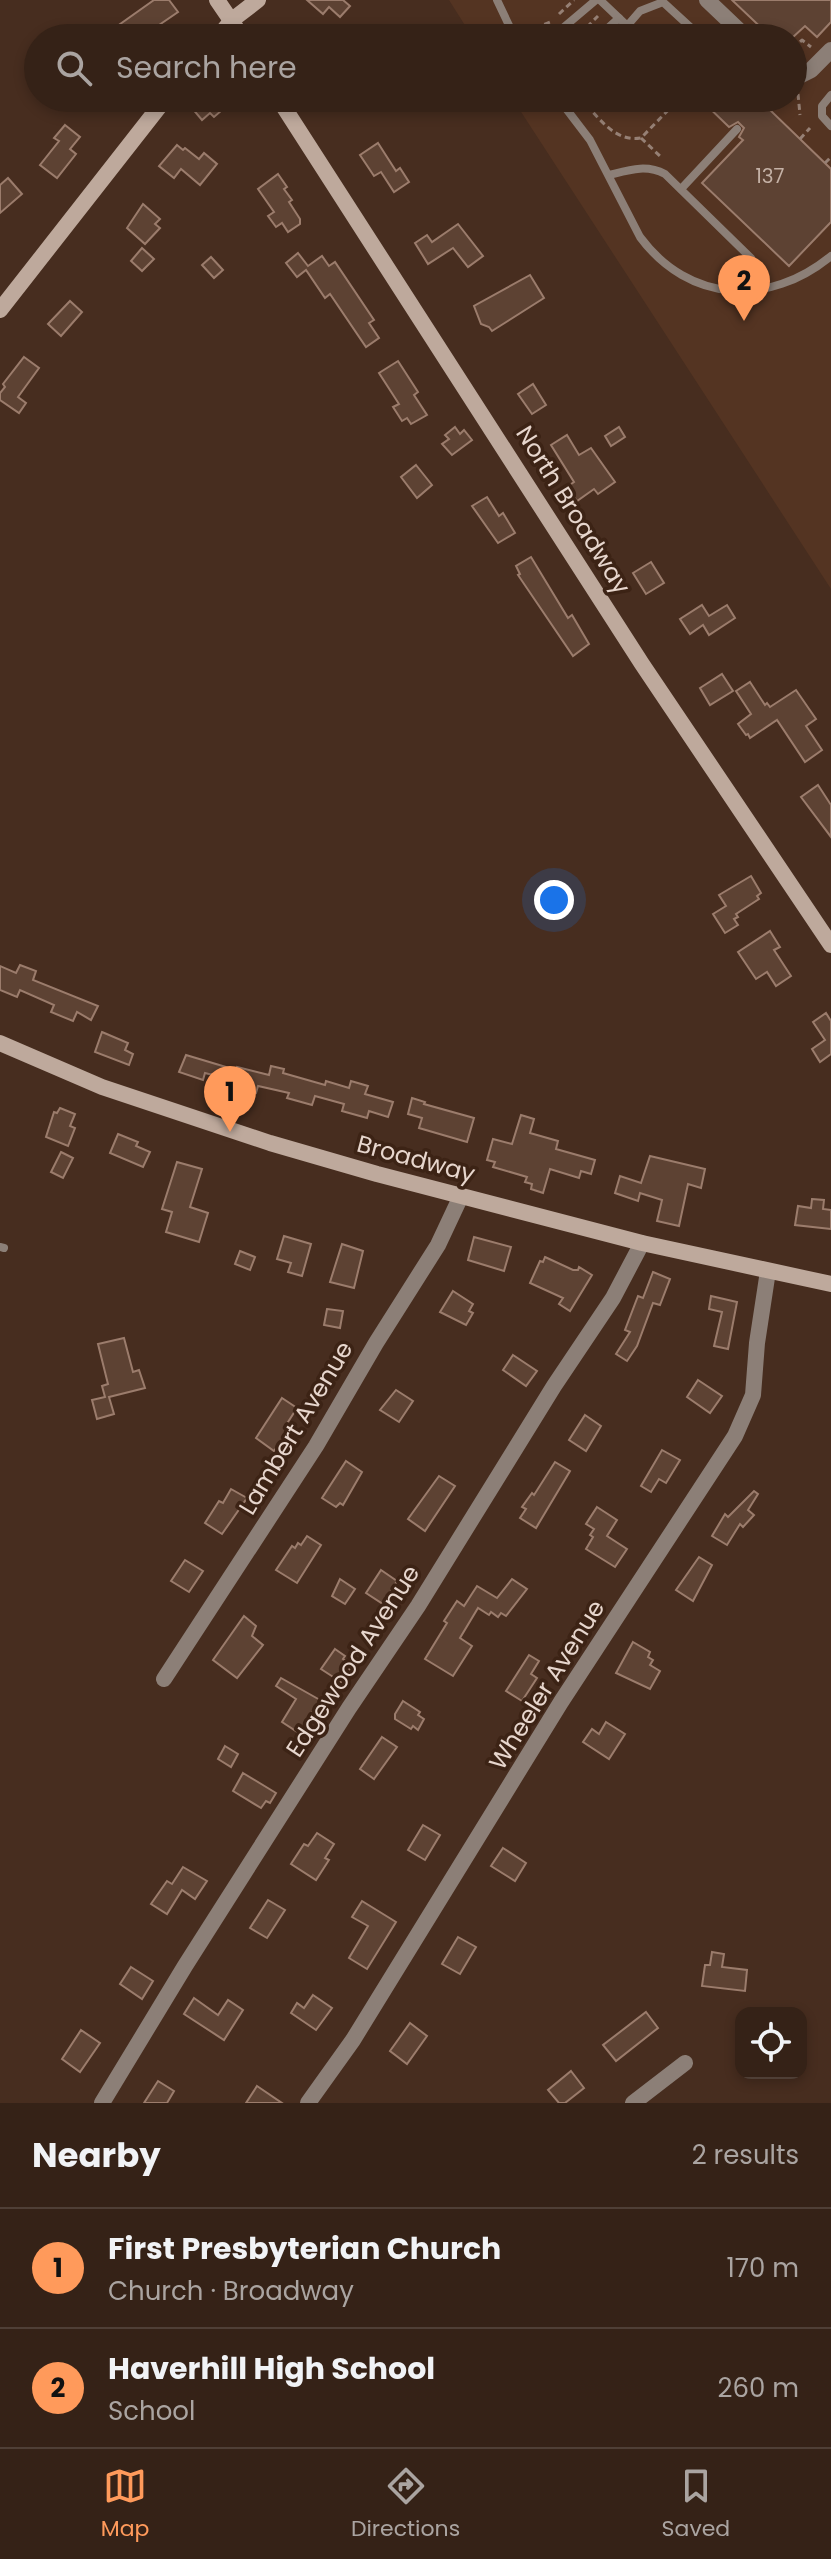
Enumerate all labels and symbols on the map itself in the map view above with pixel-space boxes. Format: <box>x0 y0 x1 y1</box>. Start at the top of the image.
house number: 137 <box>755 162 785 190</box>
pin: 2 <box>718 255 770 321</box>
street label: North Broadway <box>508 419 639 601</box>
your location <box>534 880 574 920</box>
pin: 1 <box>204 1066 256 1132</box>
street label: Broadway <box>353 1127 479 1190</box>
street label: Lambert Avenue <box>231 1335 360 1521</box>
street label: Edgewood Avenue <box>278 1558 427 1763</box>
street label: Wheeler Avenue <box>481 1593 612 1776</box>

